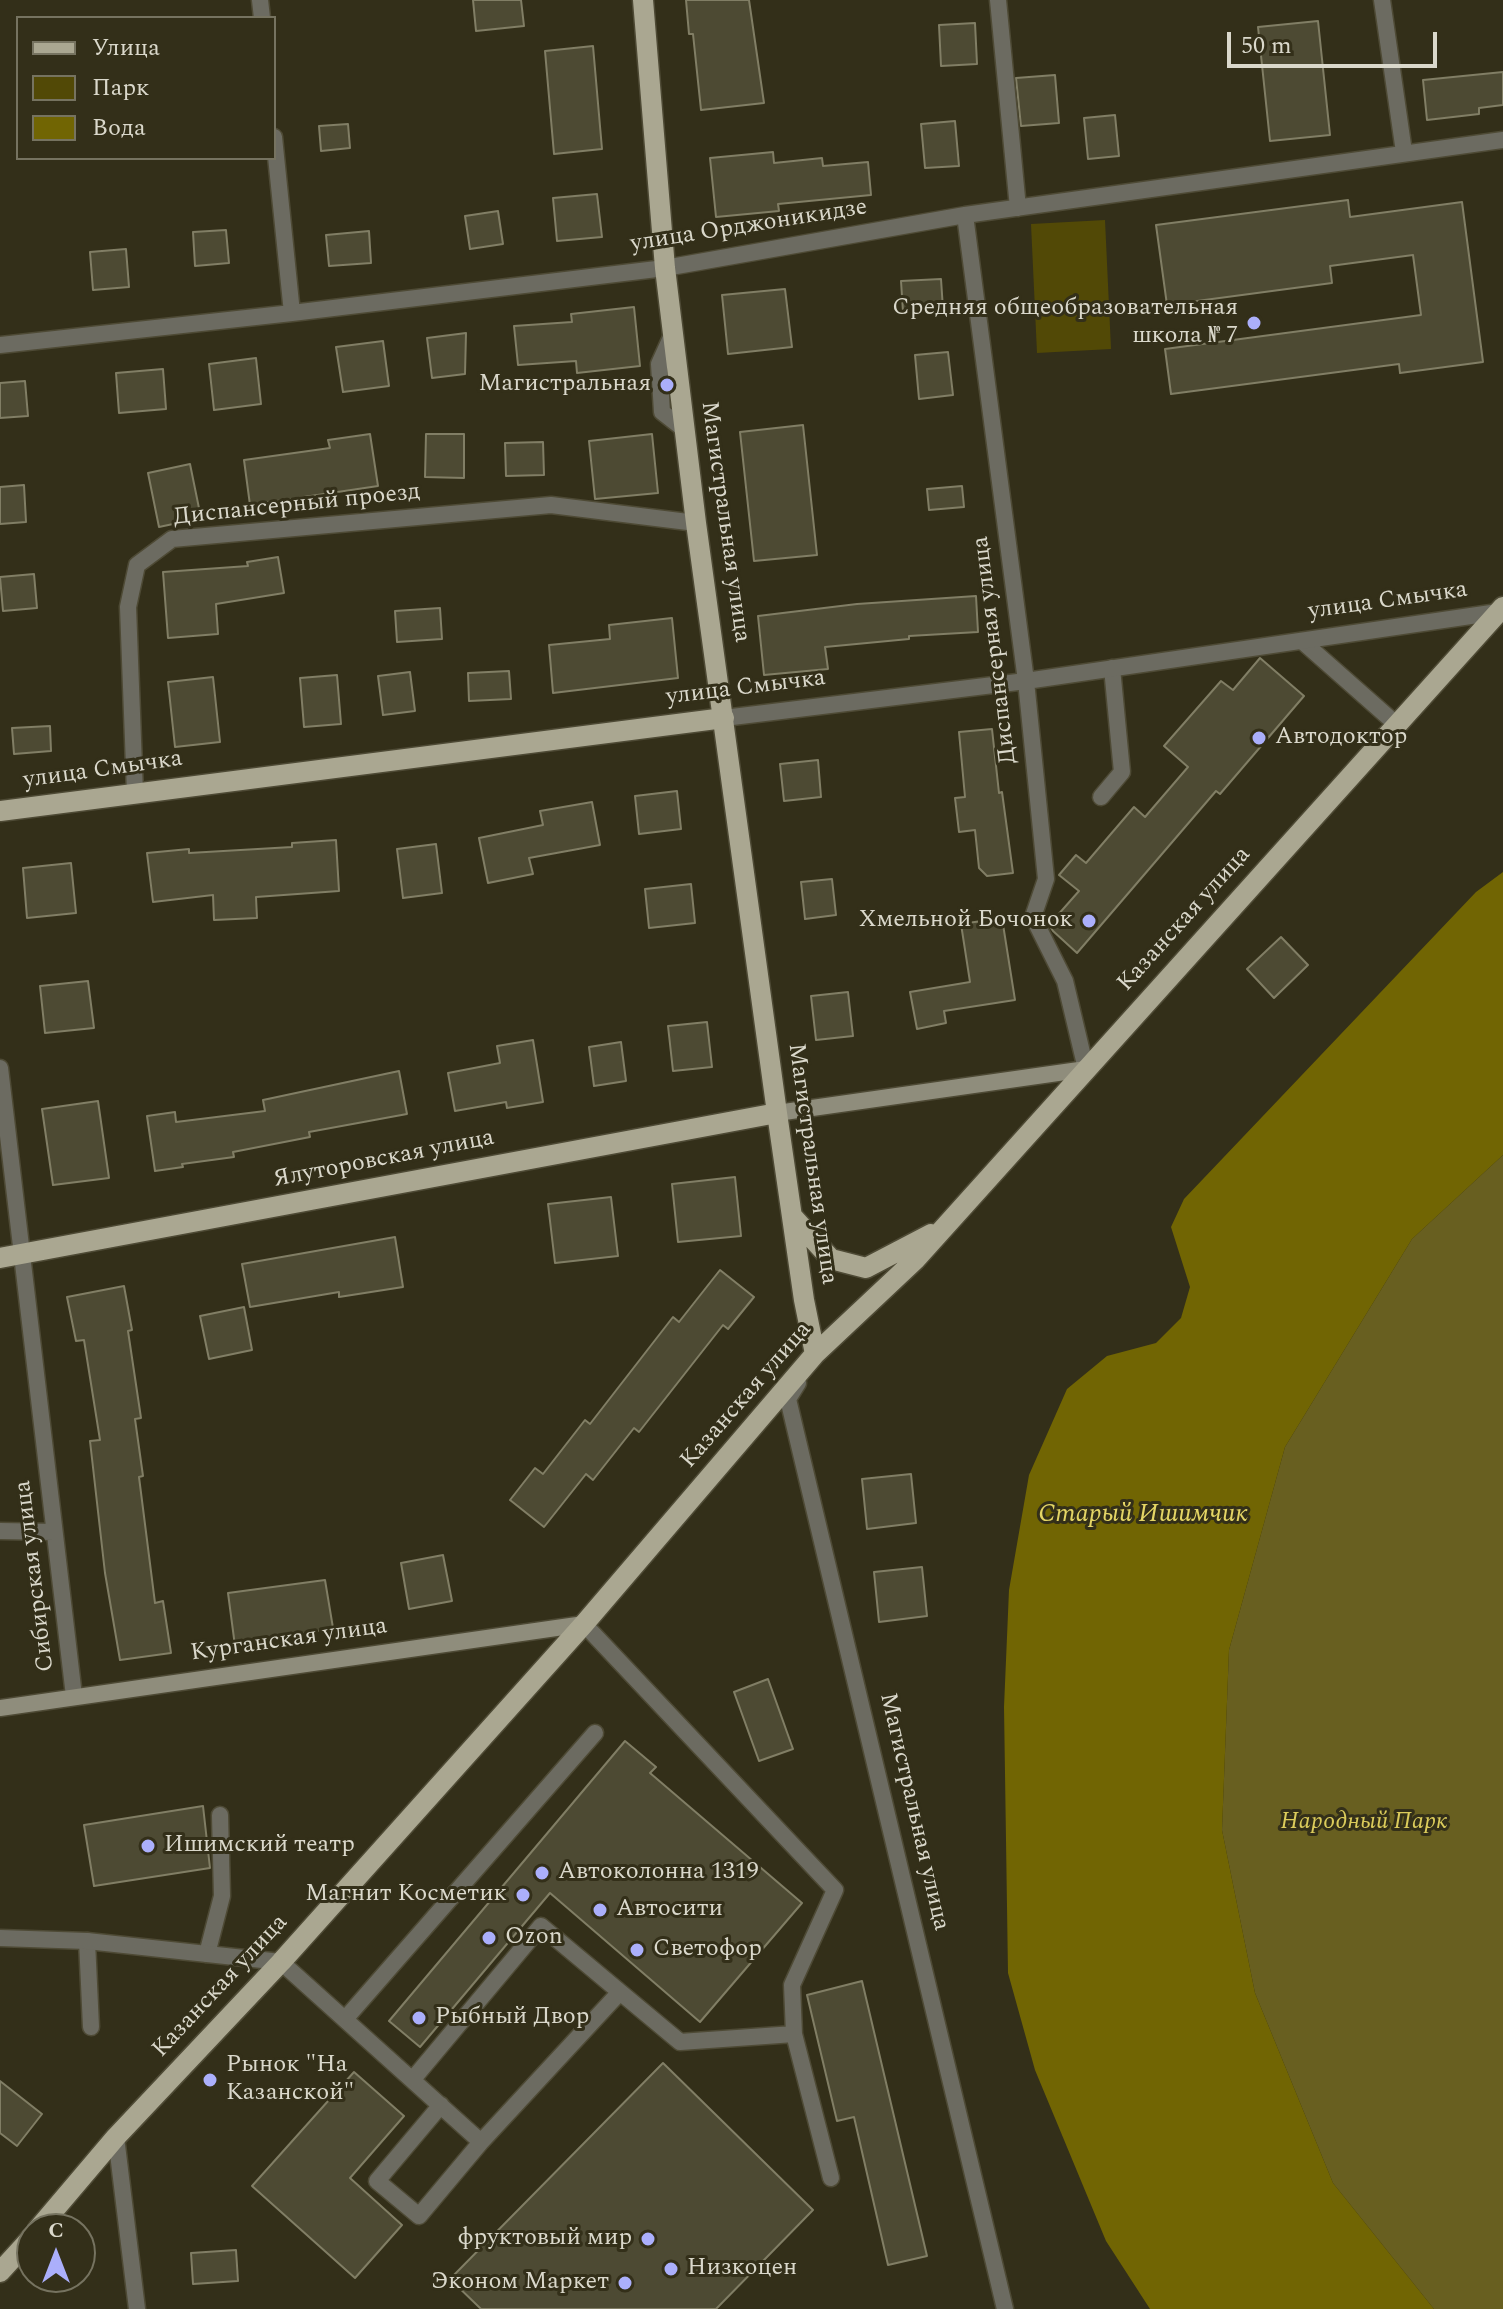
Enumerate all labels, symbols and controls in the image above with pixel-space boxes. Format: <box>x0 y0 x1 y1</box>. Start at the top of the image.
legend <box>16 16 276 160</box>
scale bar <box>1231 16 1441 66</box>
text: 50 m <box>1241 28 1292 64</box>
text: Улица <box>92 30 160 66</box>
text: Парк <box>92 70 149 106</box>
text: Вода <box>92 110 146 146</box>
street label: улица Орджоникидзе <box>629 194 869 260</box>
place label: Средняя общеобразовательная школа № 7 <box>892 295 1238 351</box>
marker: Средняя общеобразовательная школа № 7 <box>1245 314 1263 332</box>
place label: Магистральная <box>478 371 651 399</box>
marker: Магистральная <box>658 376 676 394</box>
street label: Магистральная улица <box>693 400 755 644</box>
street label: Диспансерный проезд <box>172 479 422 533</box>
street label: Диспансерная улица <box>968 534 1024 766</box>
street label: улица Смычка <box>1307 577 1469 627</box>
street label: улица Смычка <box>665 665 827 713</box>
place label: Автодоктор <box>1275 724 1407 752</box>
marker: Автодоктор <box>1250 729 1268 747</box>
street label: улица Смычка <box>22 746 184 796</box>
street label: Казанская улица <box>1112 841 1258 999</box>
place label: Хмельной Бочонок <box>859 907 1073 935</box>
marker: Хмельной Бочонок <box>1080 912 1098 930</box>
street label: Магистральная улица <box>780 1042 842 1286</box>
street label: Ялуторовская улица <box>271 1124 497 1196</box>
street label: Казанская улица <box>675 1317 819 1475</box>
street label: Сибирская улица <box>10 1479 62 1673</box>
water label: Старый Ишимчик <box>1038 1500 1248 1532</box>
street label: Курганская улица <box>189 1613 389 1669</box>
street label: Магистральная улица <box>872 1690 954 1934</box>
park label: Народный Парк <box>1280 1809 1448 1837</box>
place label: Ишимский театр <box>164 1832 355 1860</box>
marker: Ишимский театр <box>139 1837 157 1855</box>
place label: Автоколонна 1319 <box>558 1859 759 1887</box>
marker: Автоколонна 1319 <box>533 1864 551 1882</box>
place label: Магнит Косметик <box>305 1881 507 1909</box>
marker: Магнит Косметик <box>514 1886 532 1904</box>
place label: Автосити <box>616 1896 723 1924</box>
marker: Автосити <box>591 1901 609 1919</box>
street label: Казанская улица <box>147 1909 295 2065</box>
place label: Ozon <box>505 1924 563 1952</box>
marker: Ozon <box>480 1929 498 1947</box>
place label: Светофор <box>653 1936 762 1964</box>
marker: Светофор <box>628 1941 646 1959</box>
place label: Рыбный Двор <box>435 2004 589 2032</box>
marker: Рыбный Двор <box>410 2009 428 2027</box>
place label: Рынок "На Казанской" <box>226 2052 354 2108</box>
marker: Рынок "На Казанской" <box>201 2071 219 2089</box>
north arrow <box>16 2213 96 2293</box>
text: С <box>48 2214 64 2247</box>
place label: фруктовый мир <box>457 2225 632 2253</box>
marker: фруктовый мир <box>639 2230 657 2248</box>
place label: Низкоцен <box>687 2255 797 2283</box>
marker: Низкоцен <box>662 2260 680 2278</box>
place label: Эконом Маркет <box>431 2269 609 2297</box>
marker: Эконом Маркет <box>616 2274 634 2292</box>

